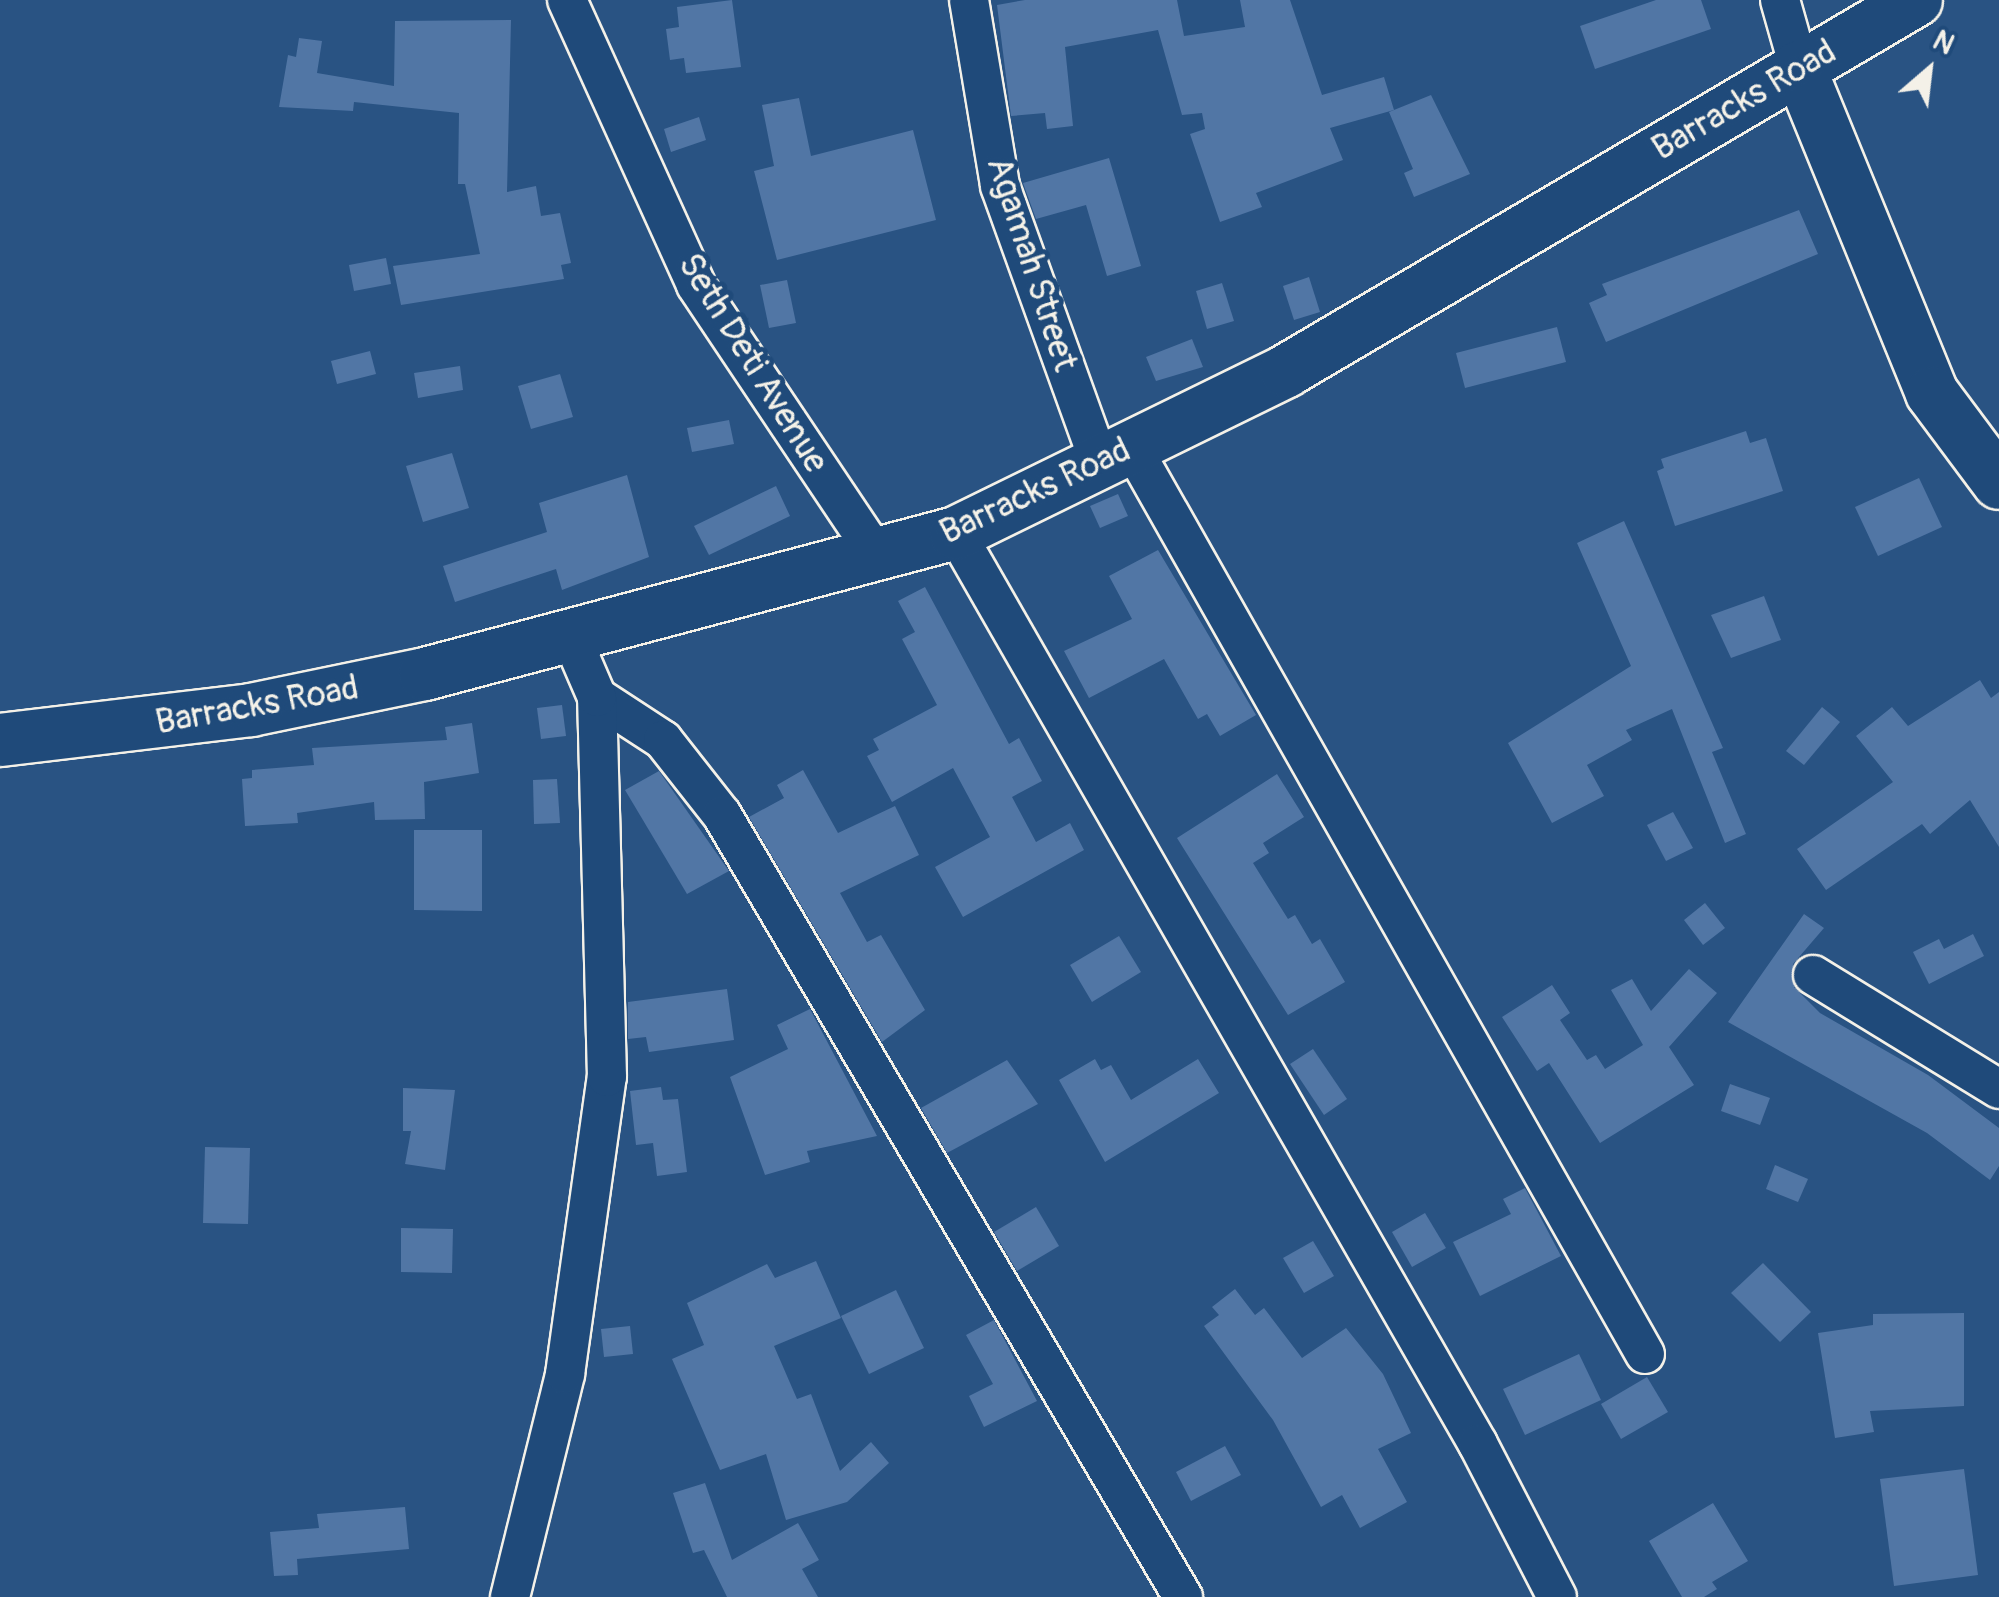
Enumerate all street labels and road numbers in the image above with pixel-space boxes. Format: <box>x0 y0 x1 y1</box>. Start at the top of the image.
street label: Barracks Road <box>1645 30 1843 170</box>
street label: Agamah Street <box>978 152 1086 376</box>
street label: Seth Deti Avenue <box>669 246 837 480</box>
street label: Barracks Road <box>933 429 1137 553</box>
street label: Barracks Road <box>152 666 362 744</box>

